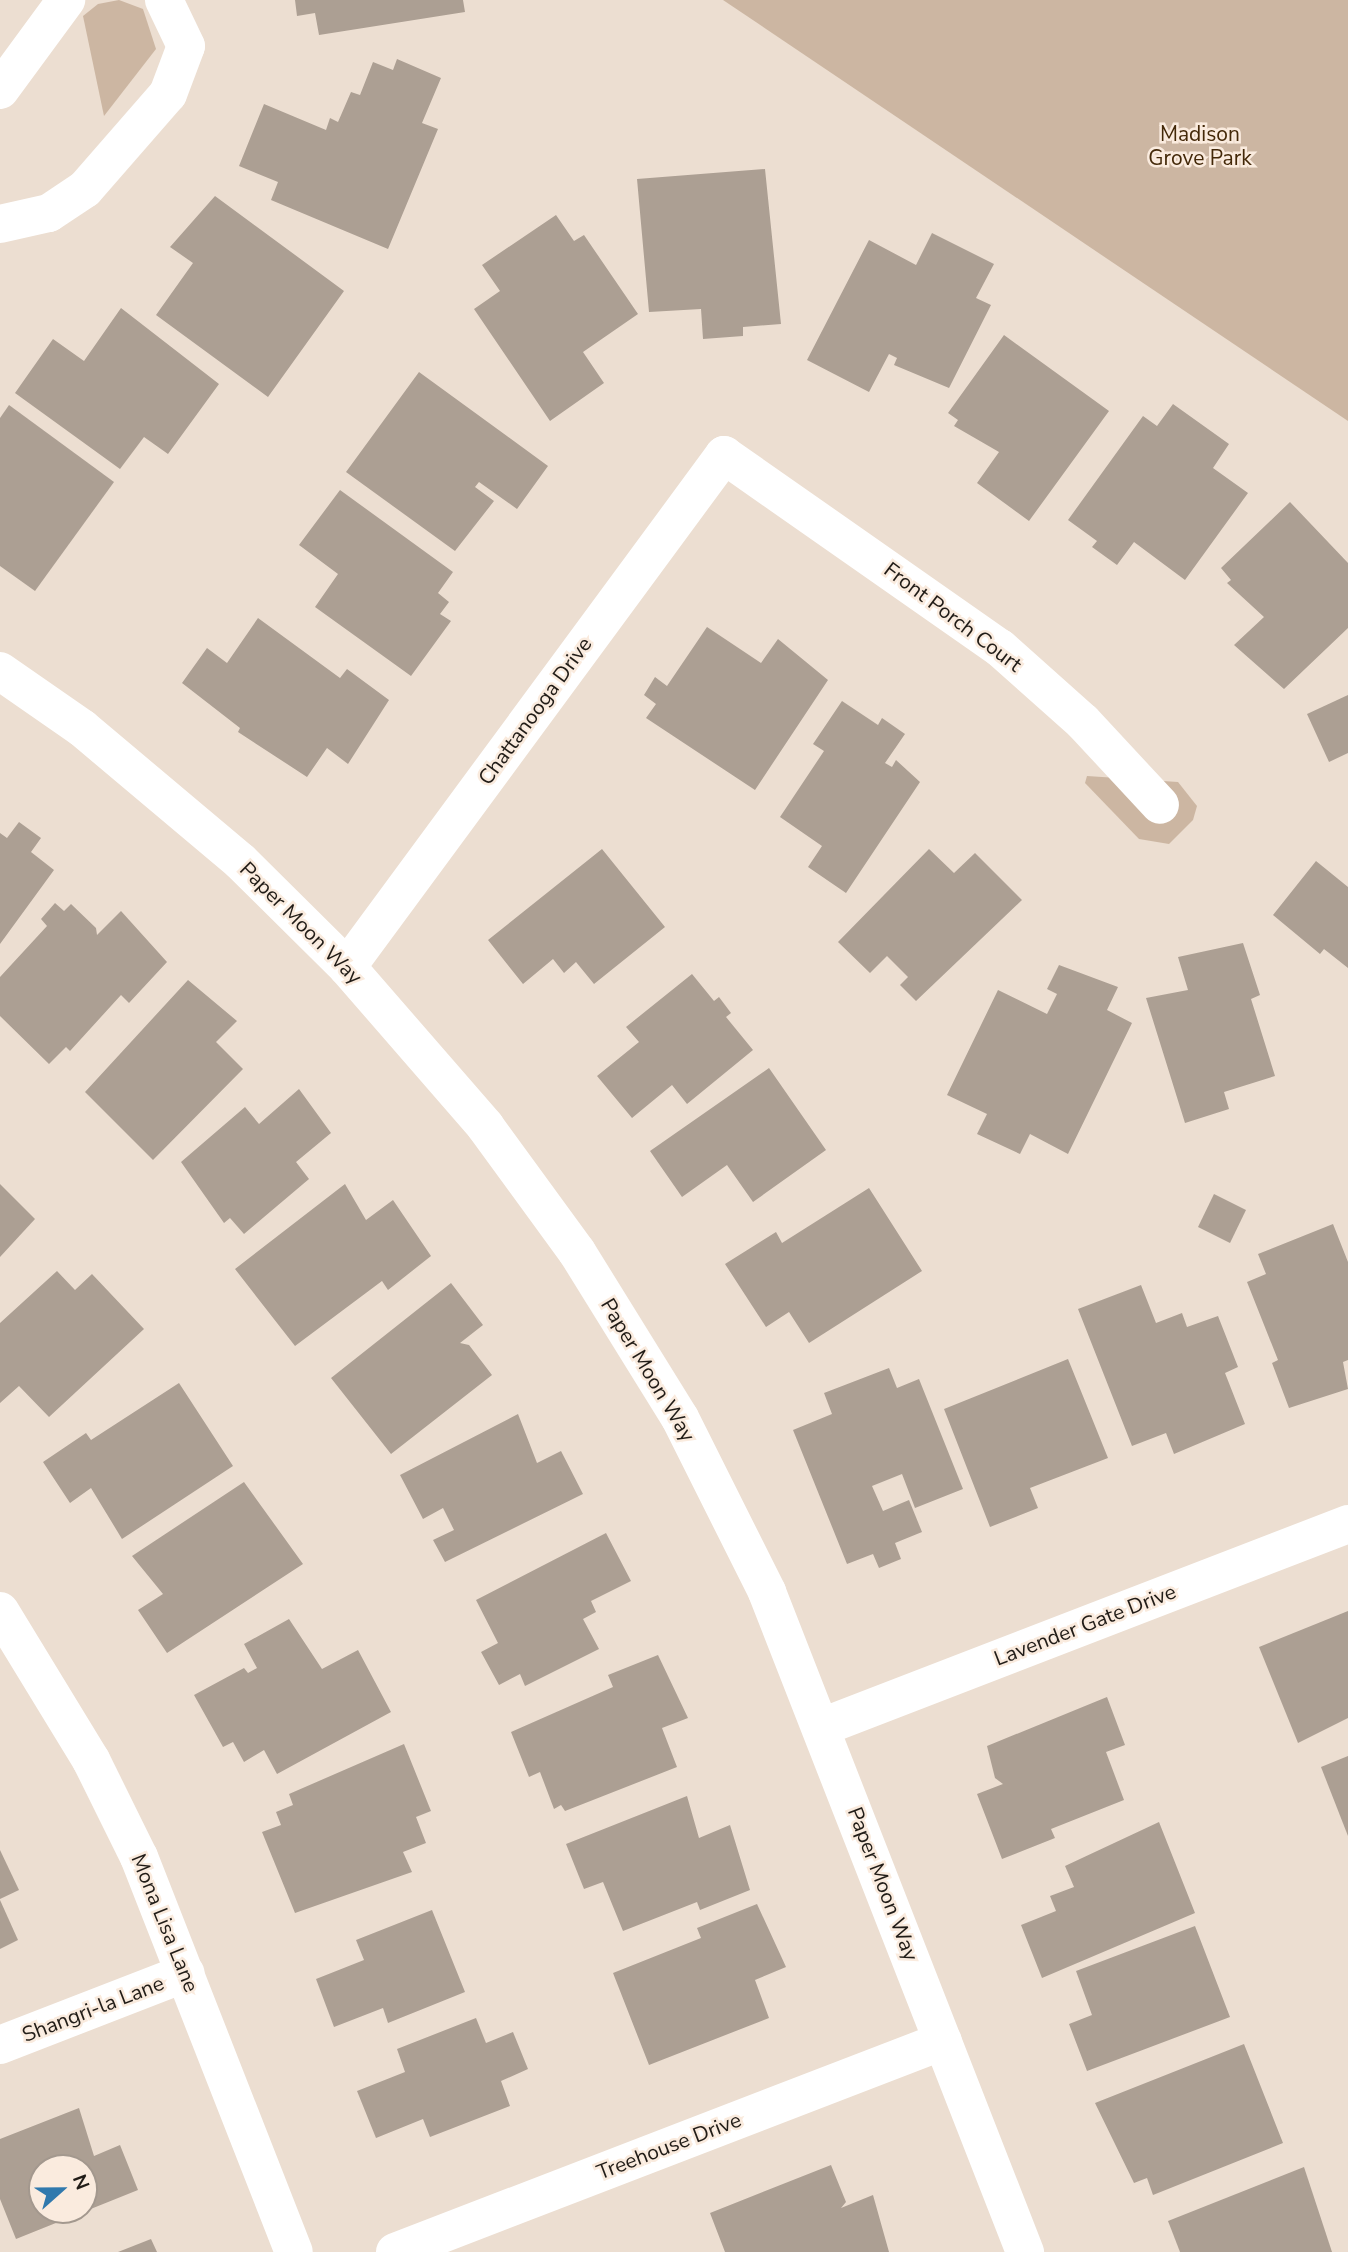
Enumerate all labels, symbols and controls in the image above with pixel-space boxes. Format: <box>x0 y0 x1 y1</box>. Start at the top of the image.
park label: Madison Grove Park <box>1148 121 1252 171</box>
street label: Front Porch Court <box>879 557 1027 677</box>
street label: Chattanooga Drive <box>473 632 597 790</box>
street label: Paper Moon Way <box>235 857 367 989</box>
street label: Paper Moon Way <box>595 1294 701 1446</box>
street label: Lavender Gate Drive <box>991 1579 1179 1671</box>
street label: Paper Moon Way <box>842 1804 924 1964</box>
street label: Mona Lisa Lane <box>126 1850 204 1996</box>
street label: Shangri-la Lane <box>19 1970 167 2048</box>
street label: Treehouse Drive <box>593 2107 745 2185</box>
north arrow <box>28 2154 98 2224</box>
text: N <box>66 2171 95 2193</box>

